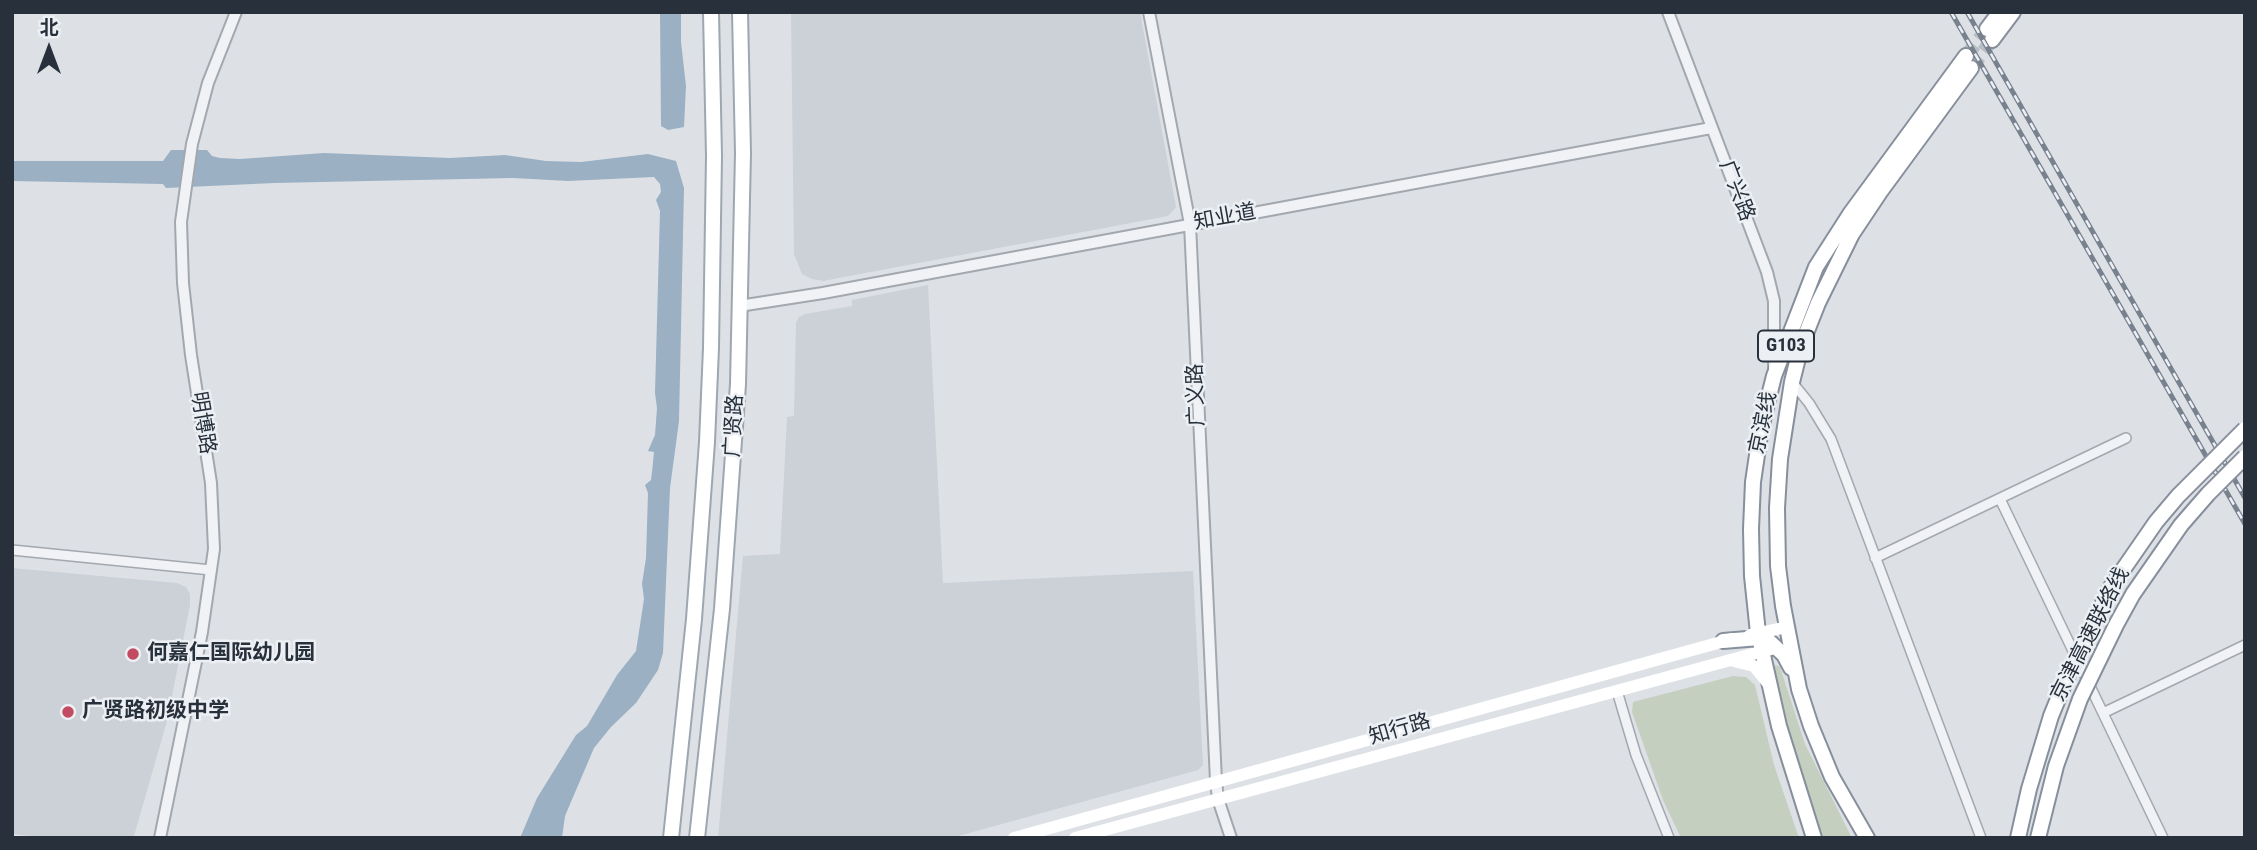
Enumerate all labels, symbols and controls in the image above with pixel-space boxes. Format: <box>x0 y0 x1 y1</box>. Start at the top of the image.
north arrow <box>14 14 84 84</box>
text: 北 <box>39 16 59 39</box>
street label: 广兴路 <box>1713 157 1759 225</box>
street label: 知业道 <box>1192 200 1258 236</box>
road number: G103 <box>1758 330 1814 362</box>
street label: 广义路 <box>1183 363 1211 427</box>
street label: 明博路 <box>185 390 219 456</box>
street label: 京滨线 <box>1745 390 1783 456</box>
street label: 广贤路 <box>721 394 749 458</box>
street label: 京津高速联络线 <box>2046 564 2136 706</box>
place label: 何嘉仁国际幼儿园 <box>147 641 315 667</box>
marker: 何嘉仁国际幼儿园 <box>125 646 141 662</box>
place label: 广贤路初级中学 <box>82 699 229 725</box>
marker: 广贤路初级中学 <box>60 704 76 720</box>
street label: 知行路 <box>1366 709 1434 751</box>

